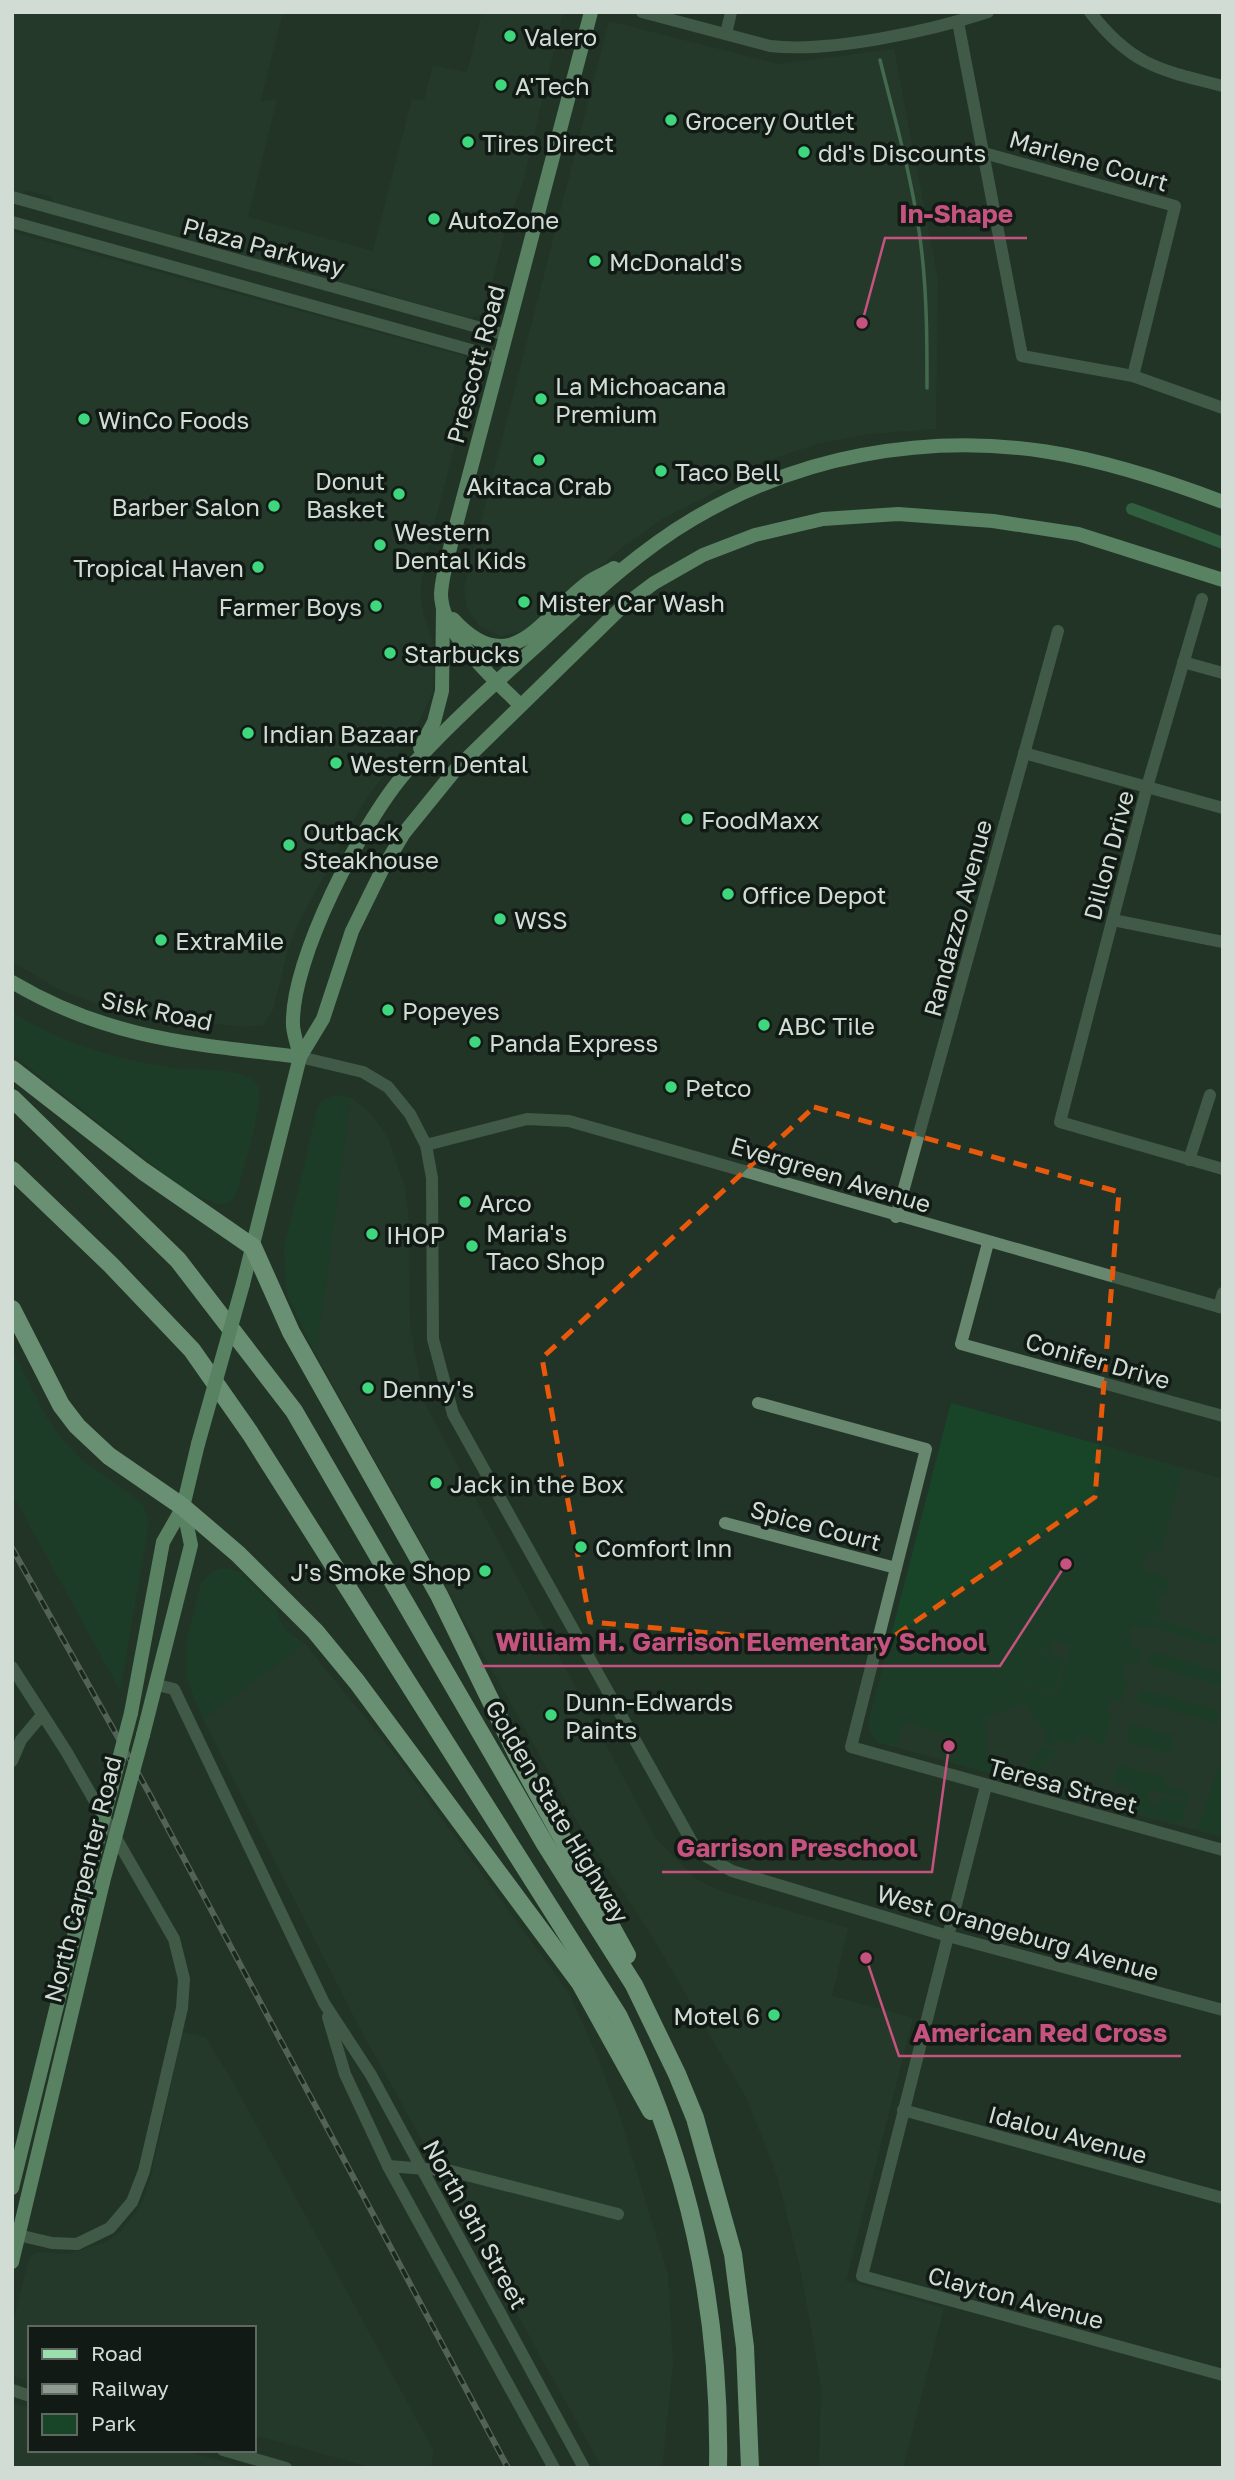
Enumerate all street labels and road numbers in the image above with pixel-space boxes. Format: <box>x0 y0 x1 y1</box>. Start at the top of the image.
street label: Marlene Court <box>1006 123 1172 197</box>
street label: Plaza Parkway <box>180 210 348 282</box>
street label: Prescott Road <box>440 282 510 446</box>
street label: Dillon Drive <box>1077 787 1139 923</box>
street label: Randazzo Avenue <box>917 816 997 1020</box>
street label: Sisk Road <box>99 984 215 1036</box>
street label: Evergreen Avenue <box>727 1130 935 1218</box>
street label: Conifer Drive <box>1022 1326 1174 1394</box>
street label: Spice Court <box>747 1494 885 1556</box>
street label: Golden State Highway <box>480 1694 636 1928</box>
street label: Teresa Street <box>985 1751 1141 1819</box>
street label: North Carpenter Road <box>37 1753 127 2005</box>
street label: West Orangeburg Avenue <box>874 1878 1162 1986</box>
street label: Idalou Avenue <box>986 2099 1150 2169</box>
street label: North 9th Street <box>418 2134 534 2314</box>
street label: Clayton Avenue <box>925 2260 1107 2334</box>

